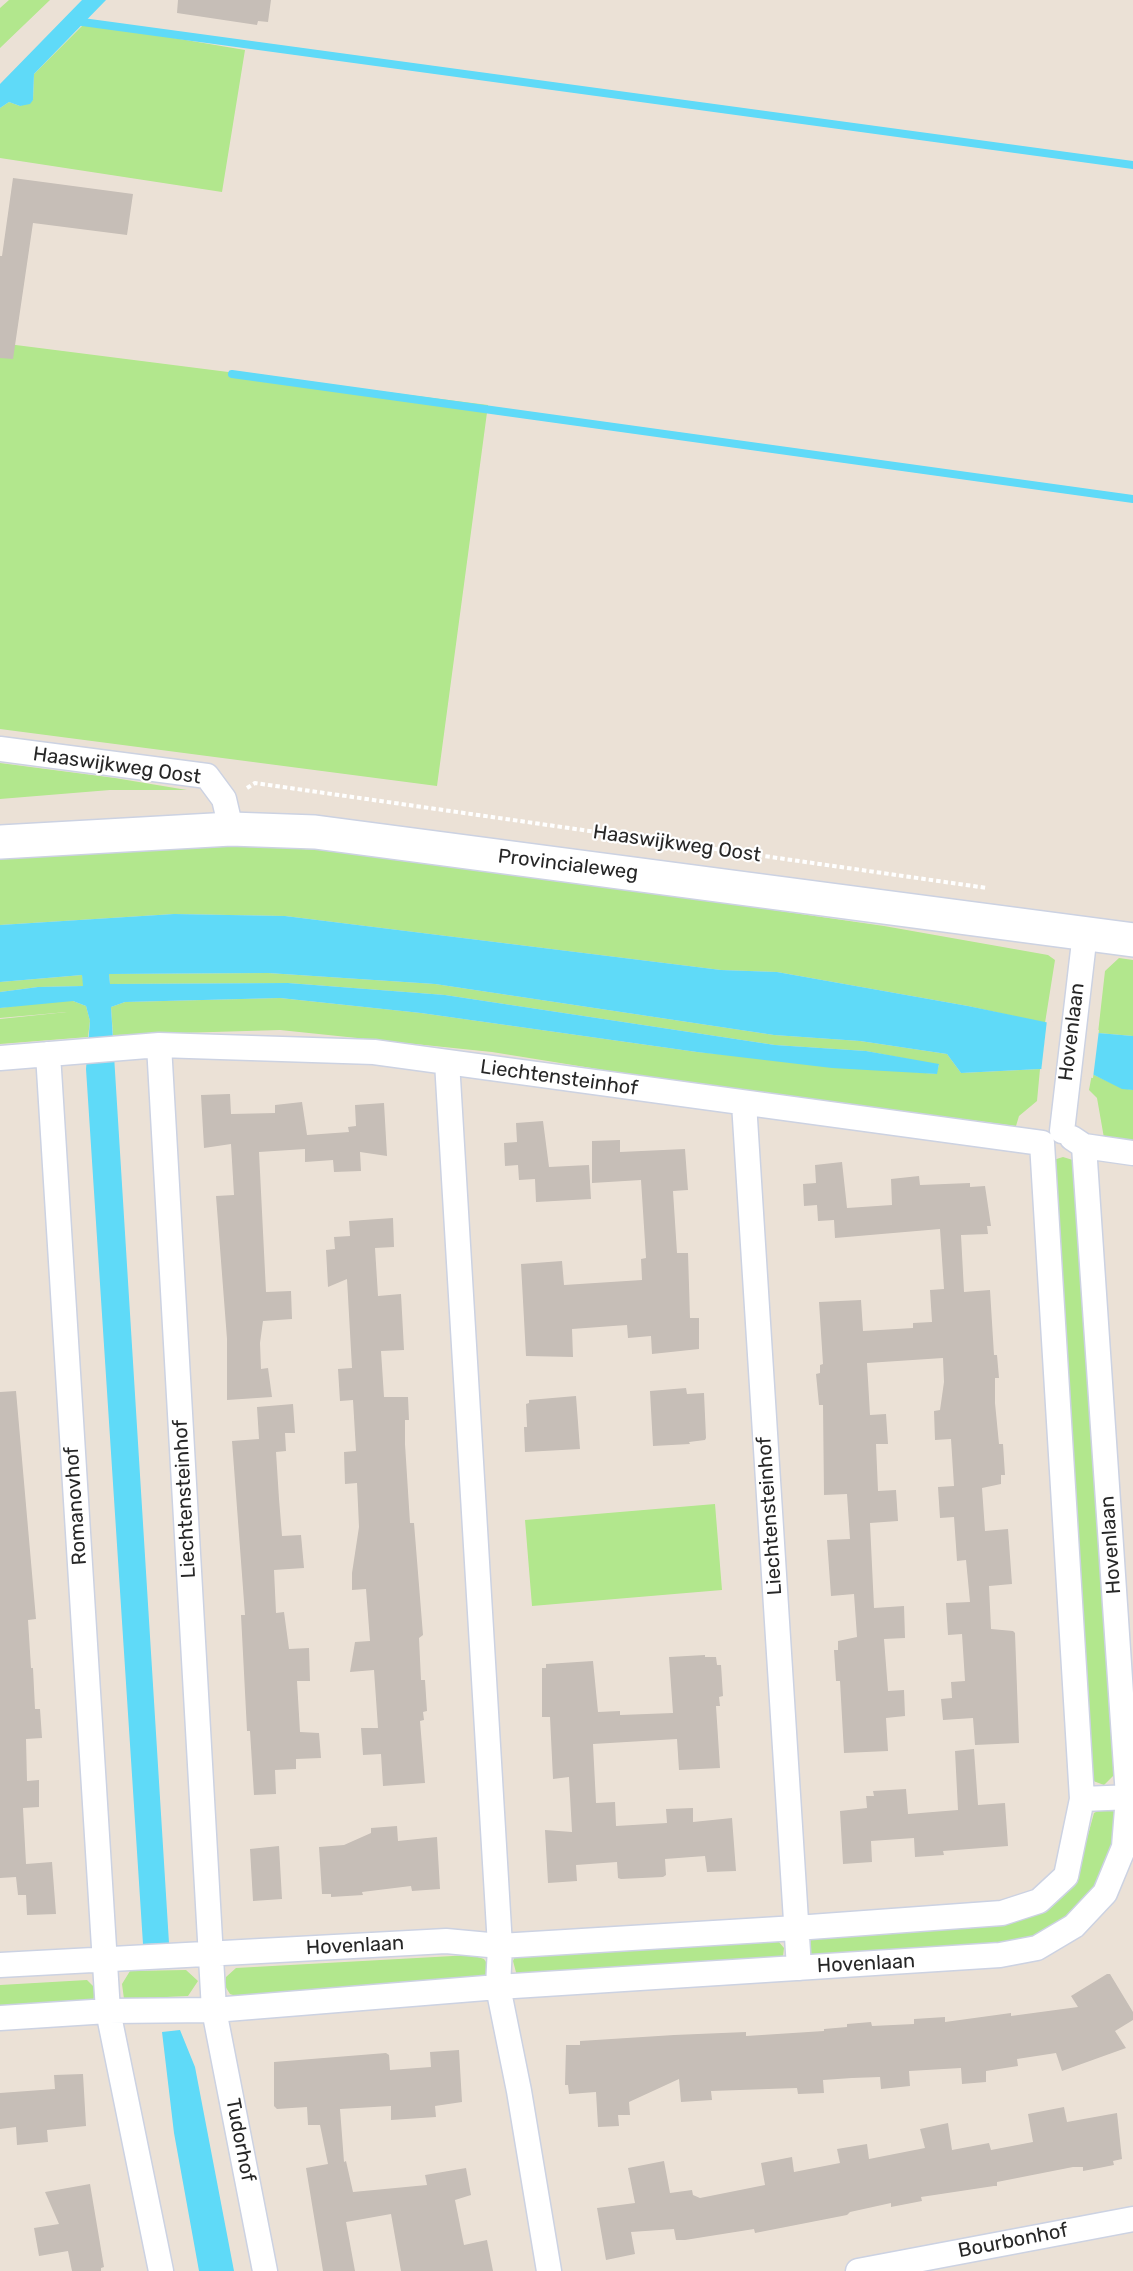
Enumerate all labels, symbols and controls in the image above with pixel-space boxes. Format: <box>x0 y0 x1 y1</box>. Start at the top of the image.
street label: Haaswijkweg Oost <box>31 742 203 790</box>
street label: Haaswijkweg Oost <box>591 820 763 868</box>
street label: Provincialeweg <box>497 844 639 886</box>
street label: Hovenlaan <box>1054 982 1090 1082</box>
street label: Liechtensteinhof <box>479 1055 639 1101</box>
street label: Liechtensteinhof <box>169 1419 201 1579</box>
street label: Liechtensteinhof <box>752 1436 788 1596</box>
street label: Romanovhof <box>60 1446 92 1566</box>
street label: Hovenlaan <box>1096 1495 1126 1595</box>
street label: Hovenlaan <box>305 1931 405 1961</box>
street label: Hovenlaan <box>816 1949 916 1979</box>
street label: Tudorhof <box>220 2096 260 2184</box>
street label: Bourbonhof <box>956 2219 1070 2263</box>

